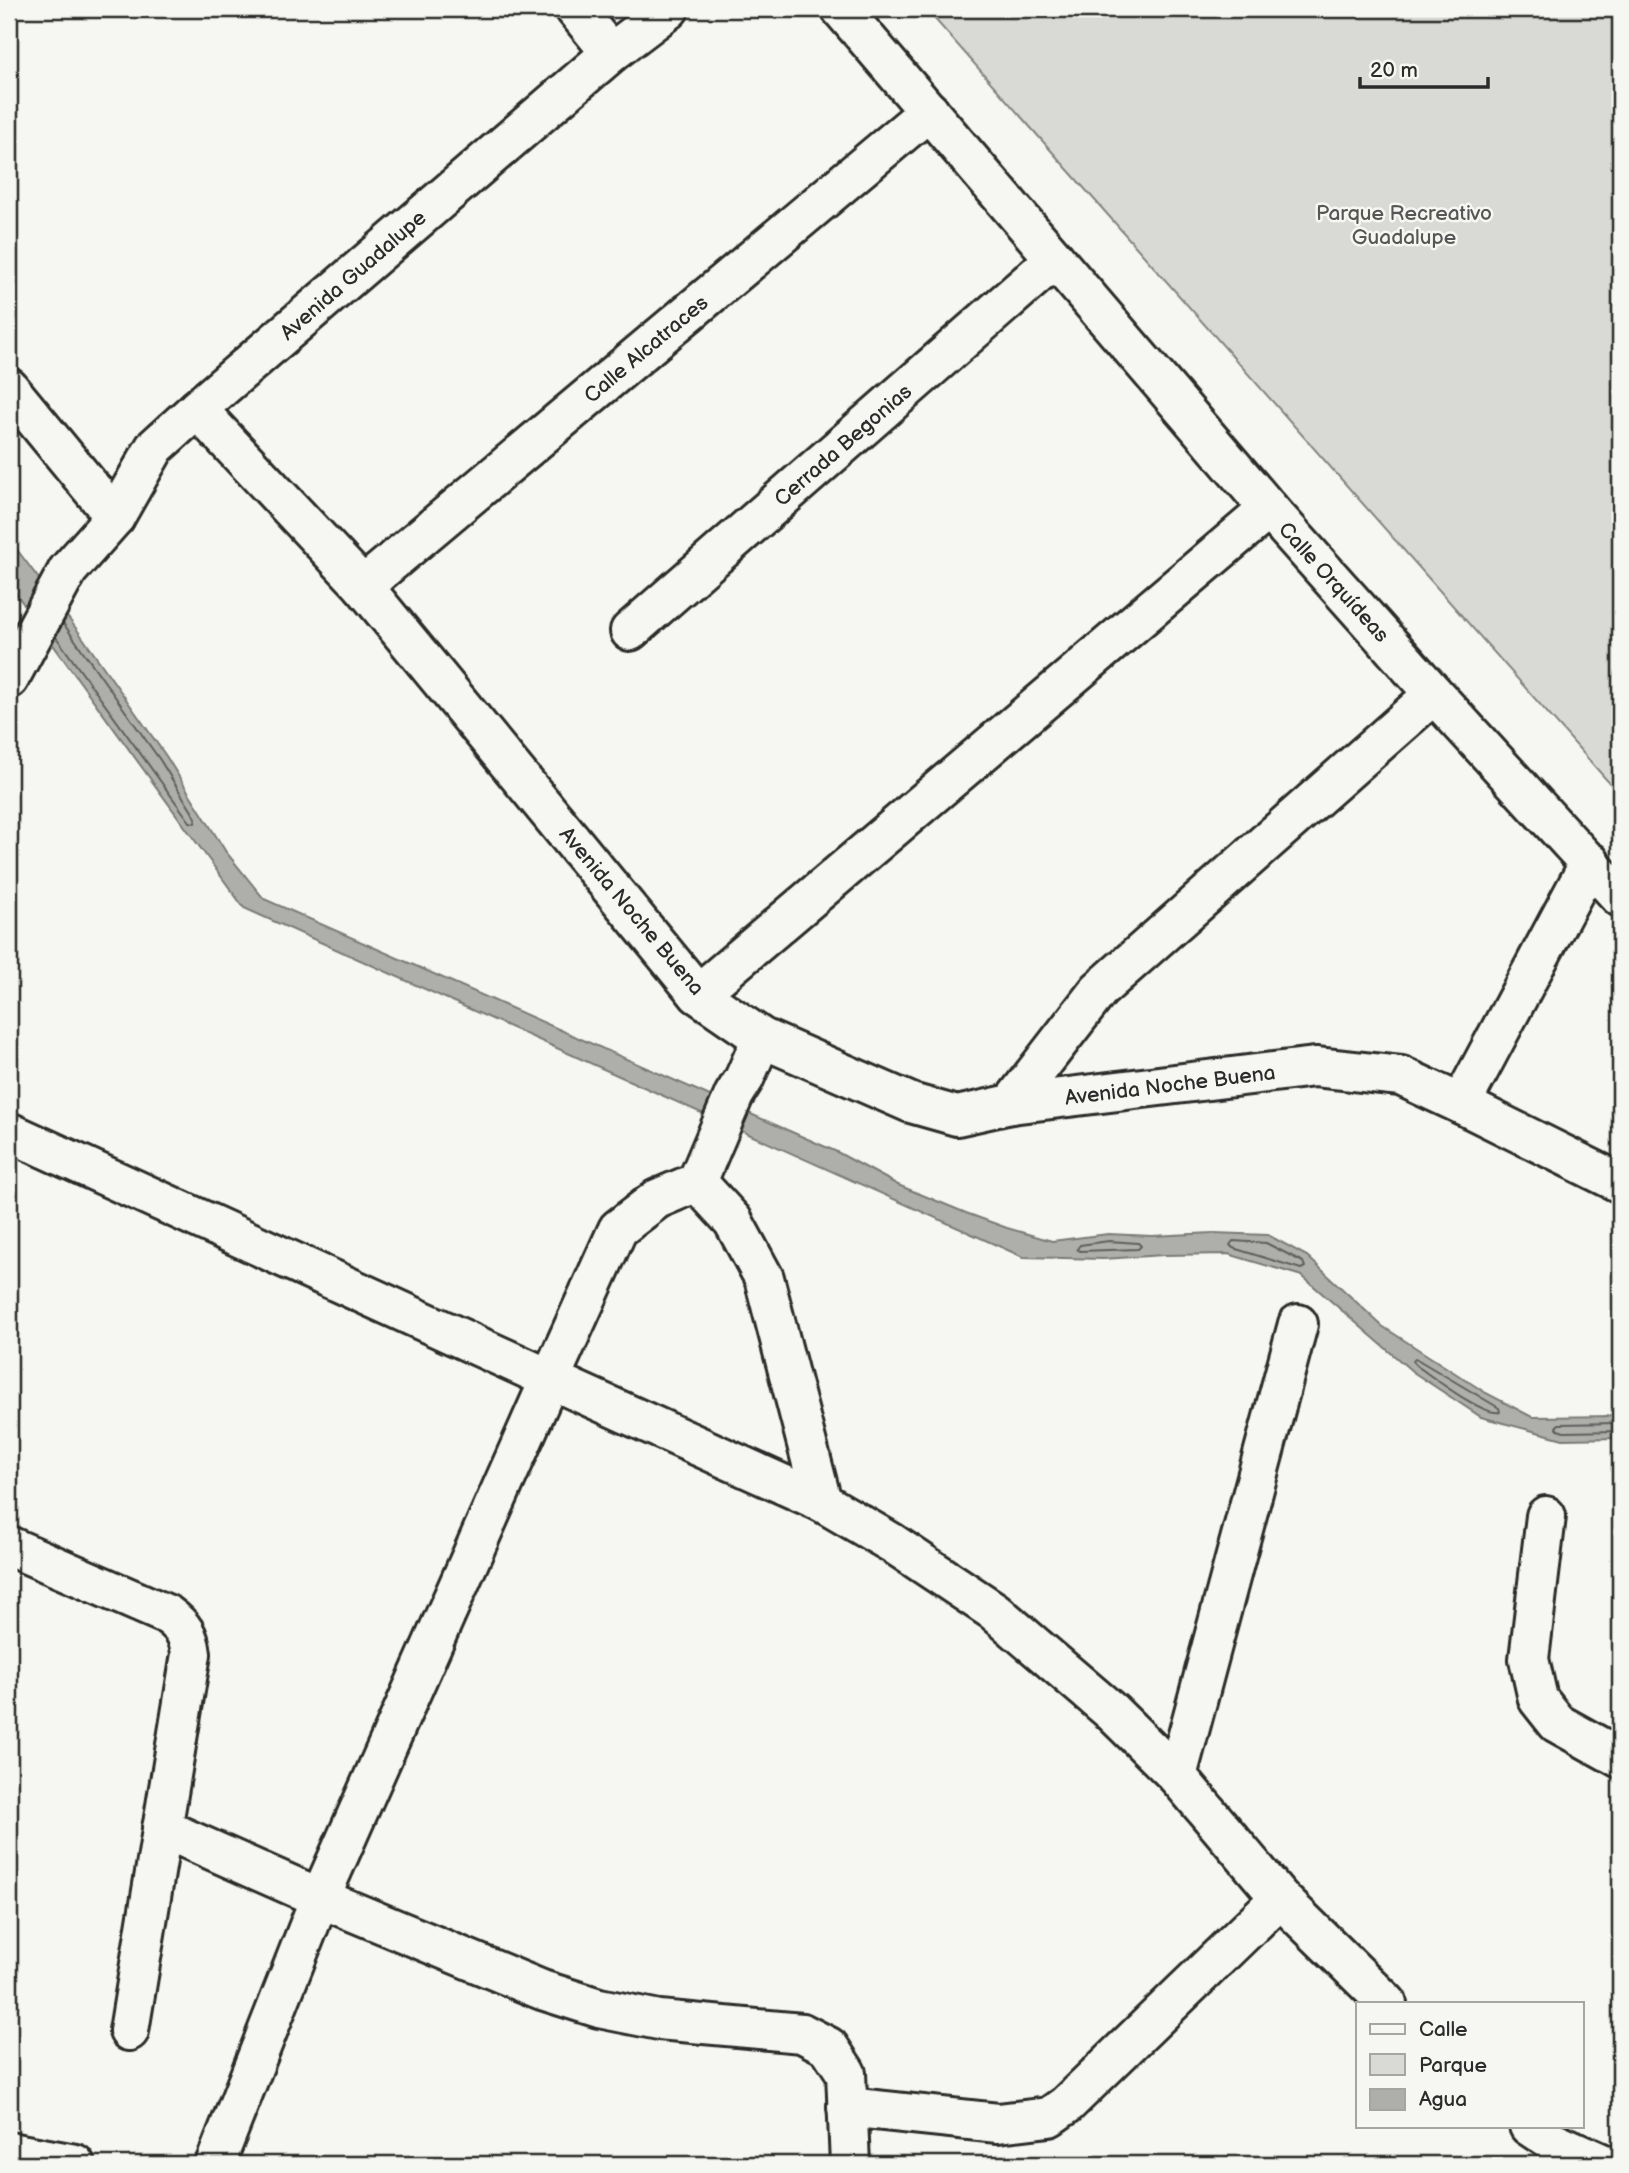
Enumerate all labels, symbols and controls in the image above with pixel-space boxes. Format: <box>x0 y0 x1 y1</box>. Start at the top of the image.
scale bar <box>1360 46 1487 90</box>
text: 20 m <box>1370 58 1418 83</box>
park label: Parque Recreativo Guadalupe <box>1316 201 1492 250</box>
street label: Avenida Guadalupe <box>275 205 431 346</box>
street label: Calle Alcatraces <box>579 290 713 408</box>
street label: Cerrada Begonias <box>770 379 917 512</box>
street label: Calle Orquídeas <box>1273 517 1394 648</box>
street label: Avenida Noche Buena <box>554 822 709 1000</box>
street label: Avenida Noche Buena <box>1063 1060 1277 1111</box>
legend <box>1356 2002 1584 2128</box>
text: Calle <box>1419 2017 1468 2042</box>
text: Parque <box>1419 2053 1487 2078</box>
text: Agua <box>1419 2087 1467 2112</box>

